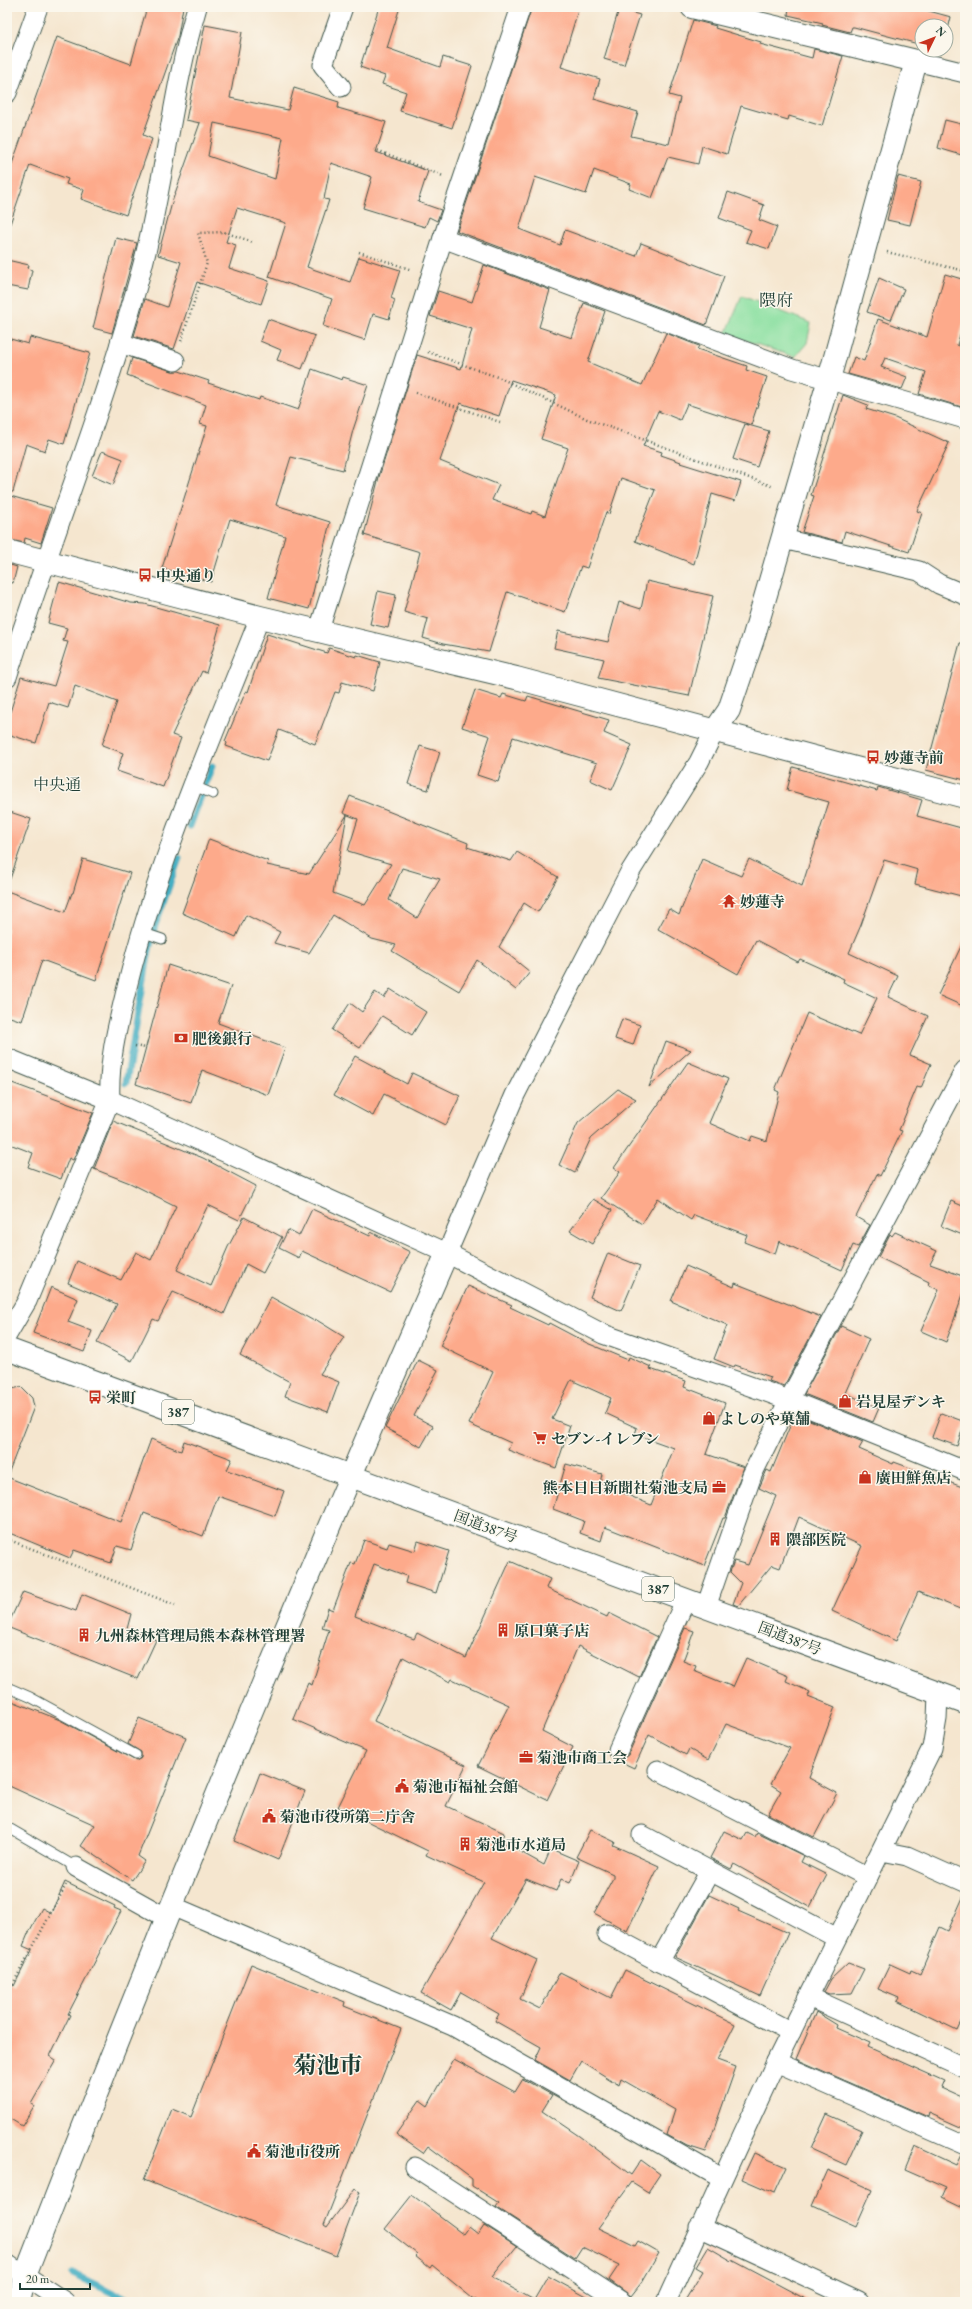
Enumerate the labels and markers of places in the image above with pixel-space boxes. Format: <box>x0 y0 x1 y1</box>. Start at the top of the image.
place label: 中央通り <box>156 566 216 585</box>
bus stop icon: 中央通り <box>137 567 153 583</box>
place label: 妙蓮寺前 <box>884 748 944 767</box>
bus stop icon: 妙蓮寺前 <box>865 749 881 765</box>
place label: 妙蓮寺 <box>740 892 785 911</box>
temple icon: 妙蓮寺 <box>721 893 737 909</box>
place label: 肥後銀行 <box>192 1029 252 1048</box>
bank icon: 肥後銀行 <box>173 1030 189 1046</box>
place label: 栄町 <box>106 1388 136 1407</box>
bus stop icon: 栄町 <box>87 1389 103 1405</box>
place label: 岩見屋デンキ <box>856 1392 946 1411</box>
shop icon: 岩見屋デンキ <box>837 1393 853 1409</box>
place label: よしのや菓舗 <box>720 1409 810 1428</box>
shop icon: よしのや菓舗 <box>701 1410 717 1426</box>
place label: セブン-イレブン <box>551 1429 660 1448</box>
supermarket icon: セブン-イレブン <box>532 1430 548 1446</box>
place label: 廣田鮮魚店 <box>876 1468 951 1487</box>
shop icon: 廣田鮮魚店 <box>857 1469 873 1485</box>
place label: 熊本日日新聞社菊池支局 <box>543 1478 708 1497</box>
office icon: 熊本日日新聞社菊池支局 <box>711 1479 727 1495</box>
place label: 隈部医院 <box>786 1530 846 1549</box>
building icon: 隈部医院 <box>767 1531 783 1547</box>
place label: 原口菓子店 <box>514 1621 589 1640</box>
building icon: 原口菓子店 <box>495 1622 511 1638</box>
place label: 九州森林管理局熊本森林管理署 <box>95 1626 305 1645</box>
building icon: 九州森林管理局熊本森林管理署 <box>76 1627 92 1643</box>
place label: 菊池市商工会 <box>537 1748 627 1767</box>
office icon: 菊池市商工会 <box>518 1749 534 1765</box>
place label: 菊池市福祉会館 <box>413 1777 518 1796</box>
public building icon: 菊池市福祉会館 <box>394 1778 410 1794</box>
place label: 菊池市役所第二庁舎 <box>280 1807 416 1826</box>
public building icon: 菊池市役所第二庁舎 <box>261 1808 277 1824</box>
place label: 菊池市水道局 <box>476 1835 566 1854</box>
building icon: 菊池市水道局 <box>457 1836 473 1852</box>
place label: 菊池市役所 <box>265 2142 340 2161</box>
public building icon: 菊池市役所 <box>246 2143 262 2159</box>

